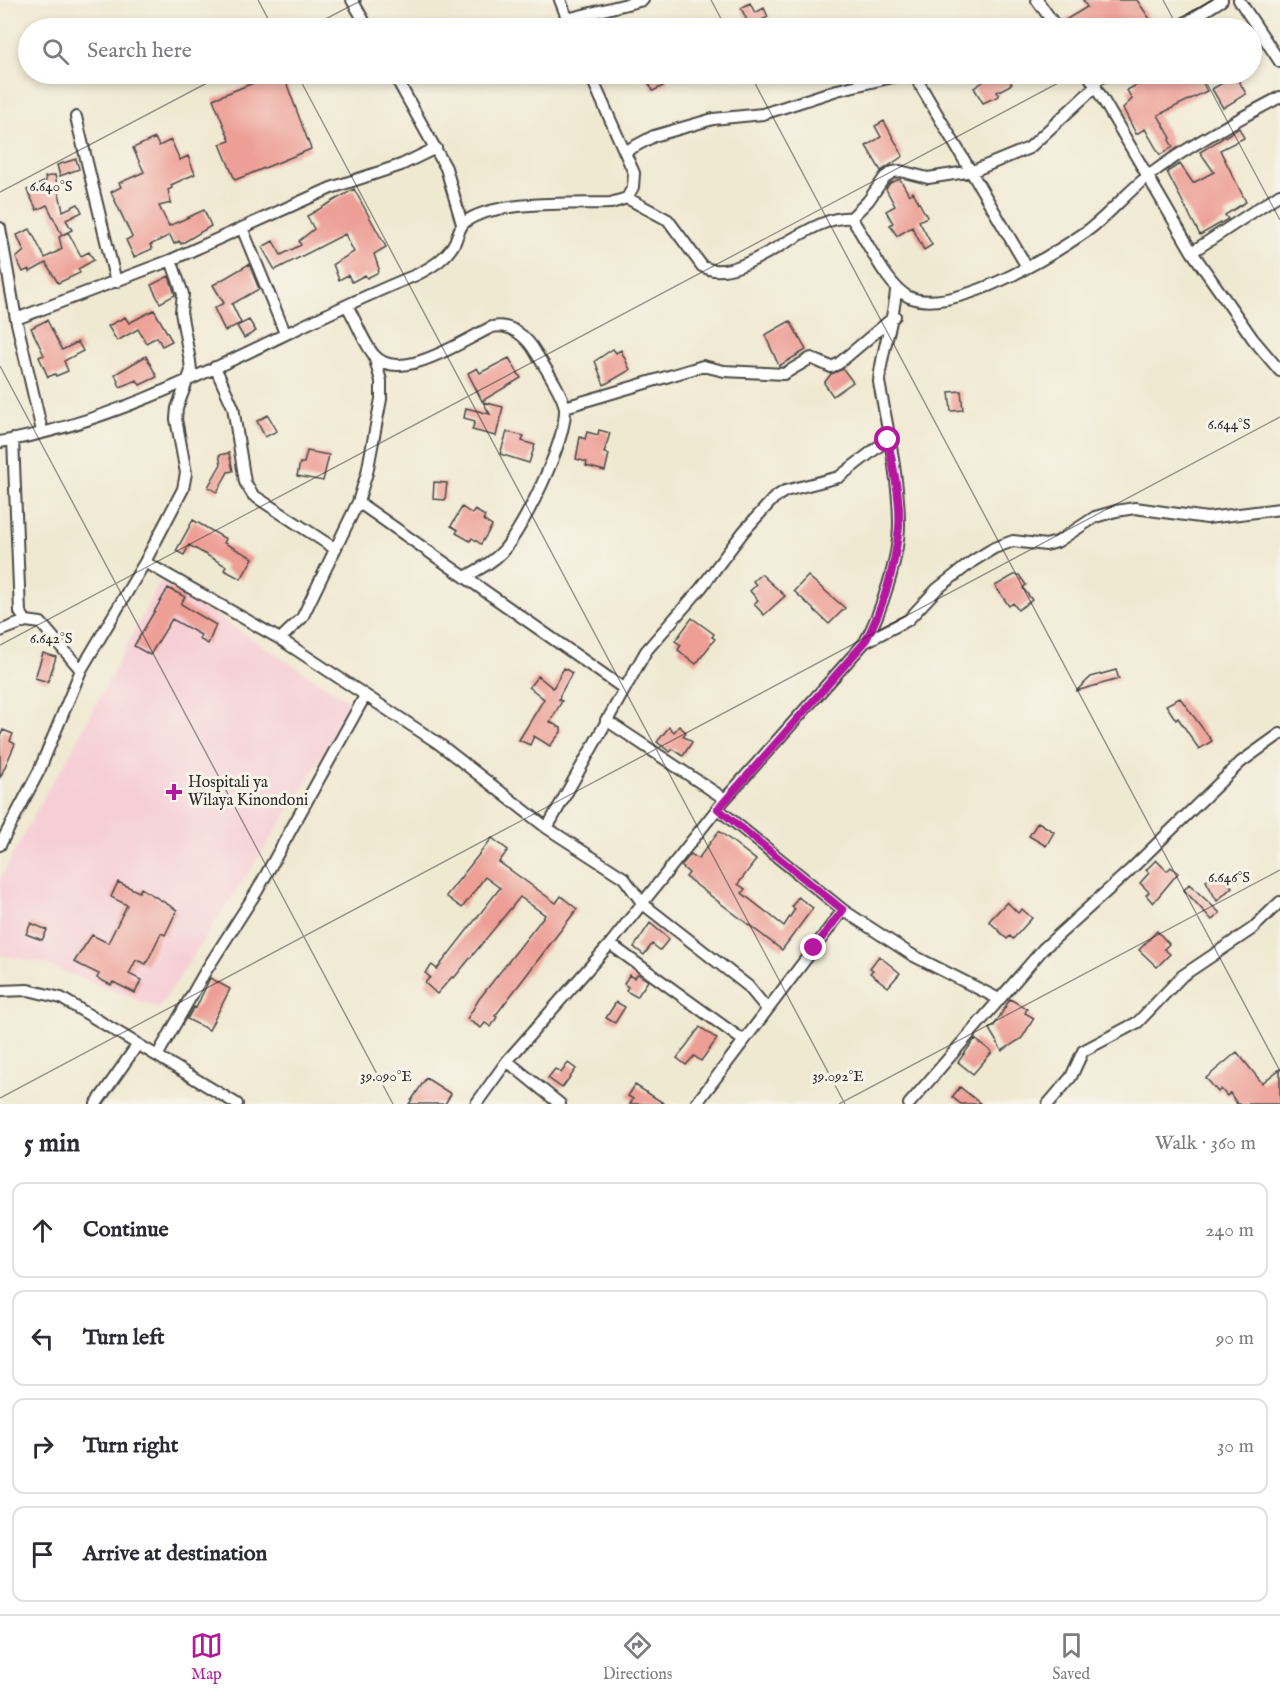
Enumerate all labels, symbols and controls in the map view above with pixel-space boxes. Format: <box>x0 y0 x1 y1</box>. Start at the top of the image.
search box <box>18 18 1262 84</box>
icon: search <box>39 35 72 68</box>
text: Search here <box>87 37 192 65</box>
text: 6.640°S <box>29 177 73 196</box>
text: 6.644°S <box>1207 415 1251 434</box>
route start <box>874 426 900 452</box>
text: 6.642°S <box>30 629 72 648</box>
place label: Hospitali ya Wilaya Kinondoni <box>188 773 308 811</box>
marker: Hospitali ya Wilaya Kinondoni <box>165 783 183 801</box>
text: 6.646°S <box>1208 868 1250 887</box>
route end <box>800 934 826 960</box>
text: 39.090°E <box>360 1067 412 1086</box>
text: 39.092°E <box>812 1067 864 1086</box>
text: 5 min <box>24 1127 80 1160</box>
text: Walk · 360 m <box>1155 1131 1256 1156</box>
icon: ahead <box>26 1214 59 1247</box>
text: Continue <box>83 1216 169 1244</box>
text: 240 m <box>1205 1218 1254 1243</box>
icon: left <box>26 1322 59 1355</box>
text: Turn left <box>83 1324 165 1352</box>
text: 90 m <box>1216 1326 1254 1351</box>
icon: right <box>26 1430 59 1463</box>
text: Turn right <box>83 1432 178 1460</box>
text: 30 m <box>1217 1434 1254 1459</box>
icon: arrive <box>26 1538 59 1571</box>
text: Arrive at destination <box>83 1540 267 1568</box>
tab: Map <box>190 1629 223 1685</box>
tab: Directions <box>603 1629 672 1685</box>
tab: Saved <box>1052 1629 1090 1685</box>

